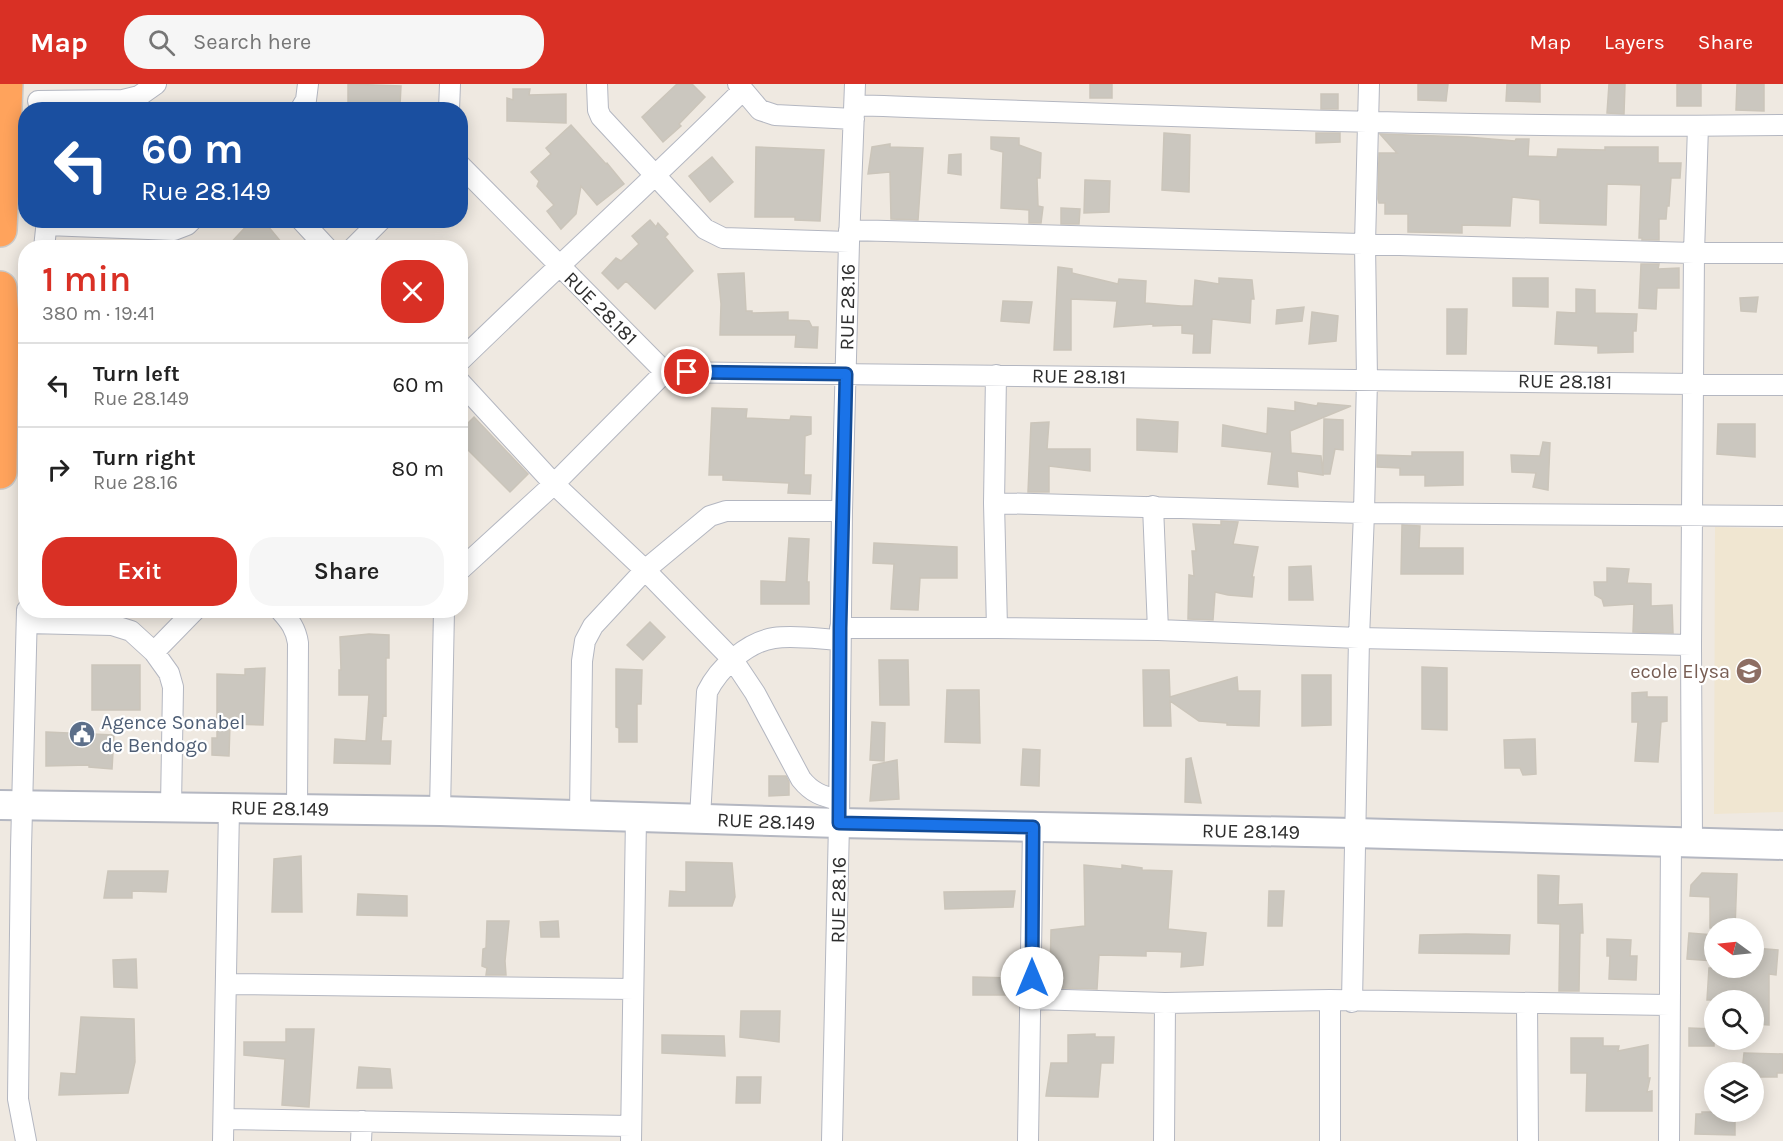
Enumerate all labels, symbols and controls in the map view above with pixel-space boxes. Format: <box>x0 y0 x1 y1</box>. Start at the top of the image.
search box <box>124 15 544 69</box>
text: Map <box>30 26 88 59</box>
icon: search <box>145 26 178 59</box>
text: Search here <box>193 29 311 55</box>
text: Map <box>1529 30 1571 54</box>
text: Layers <box>1604 30 1665 54</box>
text: Share <box>1698 30 1753 54</box>
text: 60 m <box>141 124 244 174</box>
icon: left <box>42 126 120 204</box>
text: Rue 28.149 <box>141 175 271 207</box>
text: 1 min <box>42 258 131 300</box>
button: close <box>381 260 444 323</box>
street label: RUE 28.16 <box>835 263 860 351</box>
street label: RUE 28.181 <box>559 267 642 350</box>
text: 380 m · 19:41 <box>42 302 155 325</box>
pin <box>661 346 712 397</box>
icon: arrive <box>670 355 703 388</box>
text: Turn left <box>93 361 180 387</box>
street label: RUE 28.181 <box>1032 364 1126 389</box>
icon: left <box>42 369 75 402</box>
street label: RUE 28.181 <box>1518 369 1612 394</box>
text: 60 m <box>393 372 444 398</box>
text: Rue 28.149 <box>93 387 189 410</box>
text: Turn right <box>93 445 196 471</box>
icon: right <box>42 453 75 486</box>
text: 80 m <box>392 456 444 482</box>
text: Rue 28.16 <box>93 471 178 494</box>
button: Exit <box>42 537 237 606</box>
button: Share <box>249 537 444 606</box>
school or university icon: ecole Elysa <box>1734 656 1764 686</box>
place label: ecole Elysa <box>1630 660 1730 683</box>
place label: Agence Sonabel de Bendogo <box>101 711 245 757</box>
public building icon: Agence Sonabel de Bendogo <box>67 719 97 749</box>
street label: RUE 28.149 <box>231 796 329 821</box>
street label: RUE 28.149 <box>717 808 815 835</box>
street label: RUE 28.149 <box>1202 819 1300 844</box>
street label: RUE 28.16 <box>826 856 851 944</box>
north arrow <box>1704 918 1764 978</box>
map controls <box>1704 918 1764 1122</box>
position arrow <box>1000 946 1064 1010</box>
button: search <box>1704 990 1764 1050</box>
button: layers <box>1704 1062 1764 1122</box>

